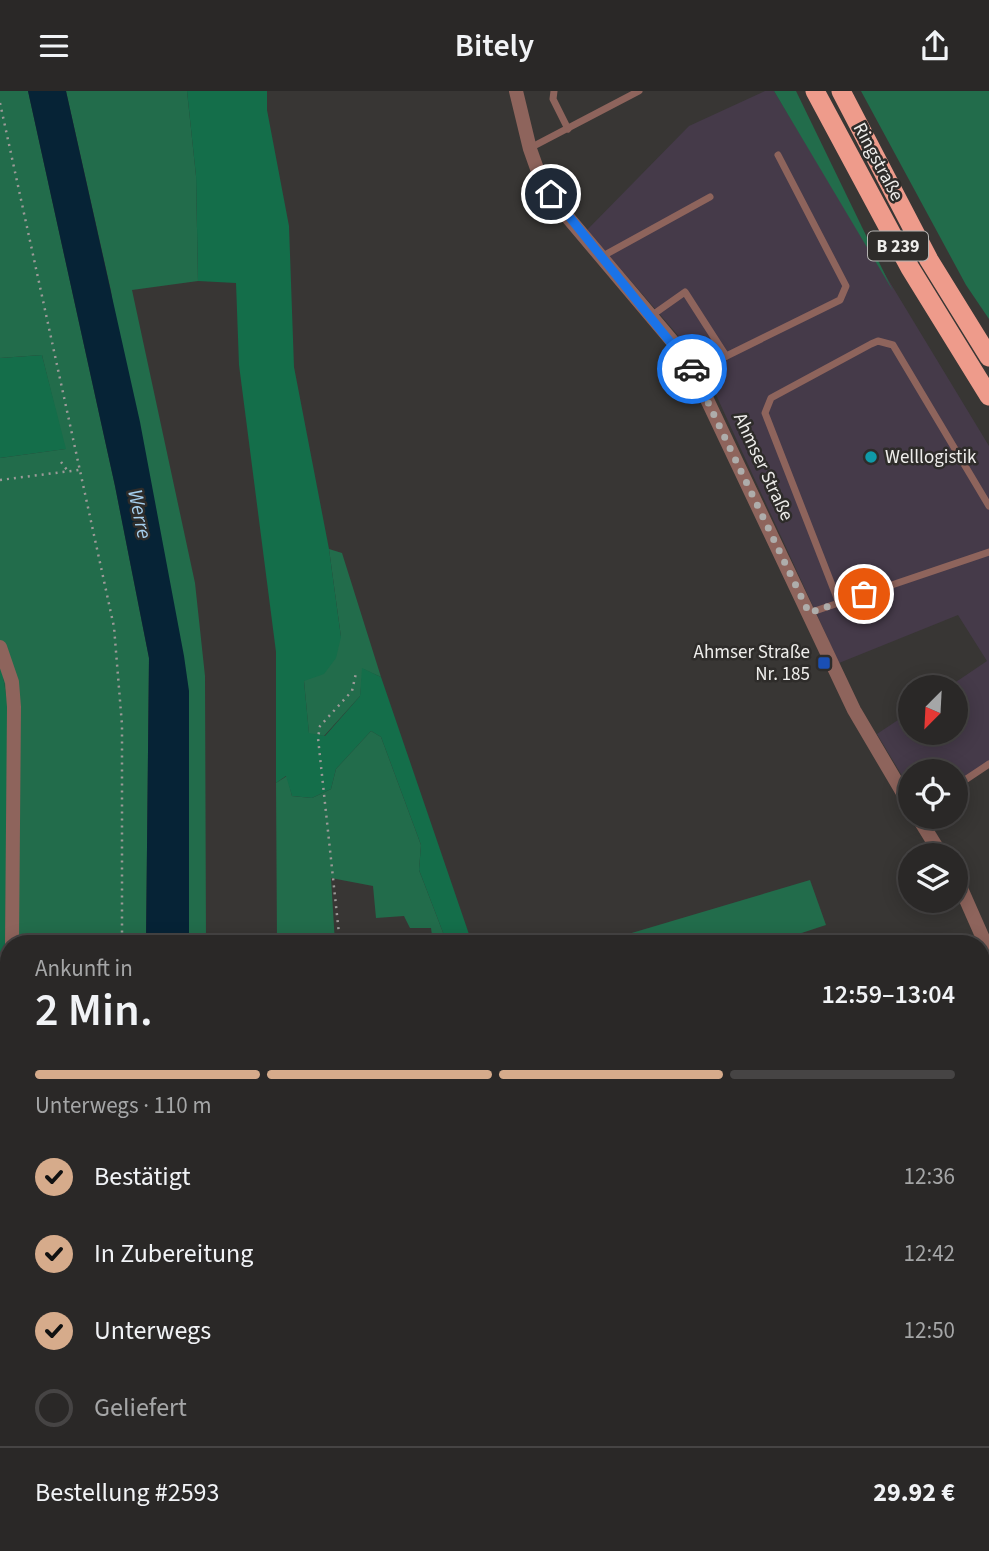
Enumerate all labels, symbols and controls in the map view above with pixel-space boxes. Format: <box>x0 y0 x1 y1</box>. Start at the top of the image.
text: Bitely <box>455 23 534 69</box>
icon: menu <box>35 27 73 65</box>
icon: share <box>916 27 954 65</box>
street label: Ringstraße <box>846 118 910 206</box>
pin <box>521 164 581 224</box>
icon: home <box>532 175 570 213</box>
road number: B 239 <box>868 231 928 261</box>
courier <box>657 334 727 404</box>
icon: car <box>673 350 711 388</box>
street label: Ahmser Straße <box>726 409 800 525</box>
place label: Welllogistik <box>885 444 977 471</box>
marker: Welllogistik <box>863 449 879 465</box>
water label: Werre <box>120 486 160 542</box>
pin <box>834 564 894 624</box>
icon: bag <box>845 575 883 613</box>
place label: Ahmser Straße Nr. 185 <box>694 639 810 688</box>
marker: Ahmser Straße Nr. 185 <box>816 655 832 671</box>
north arrow <box>898 675 968 745</box>
map controls <box>898 675 968 913</box>
button: locate <box>898 759 968 829</box>
button: layers <box>898 843 968 913</box>
text: Ankunft in <box>35 952 133 985</box>
text: 12:59–13:04 <box>822 976 955 1013</box>
text: 2 Min. <box>35 978 153 1043</box>
text: Unterwegs · 110 m <box>35 1089 211 1122</box>
icon: check <box>35 1158 73 1196</box>
text: Bestätigt <box>94 1158 191 1195</box>
text: 12:36 <box>904 1160 955 1193</box>
icon: check <box>35 1235 73 1273</box>
text: In Zubereitung <box>94 1235 253 1272</box>
text: 12:42 <box>904 1237 955 1270</box>
icon: check <box>35 1312 73 1350</box>
text: Unterwegs <box>94 1312 211 1349</box>
text: 12:50 <box>904 1314 955 1347</box>
text: Geliefert <box>94 1389 187 1426</box>
text: Bestellung #2593 <box>35 1474 219 1511</box>
text: 29.92 € <box>873 1474 955 1511</box>

